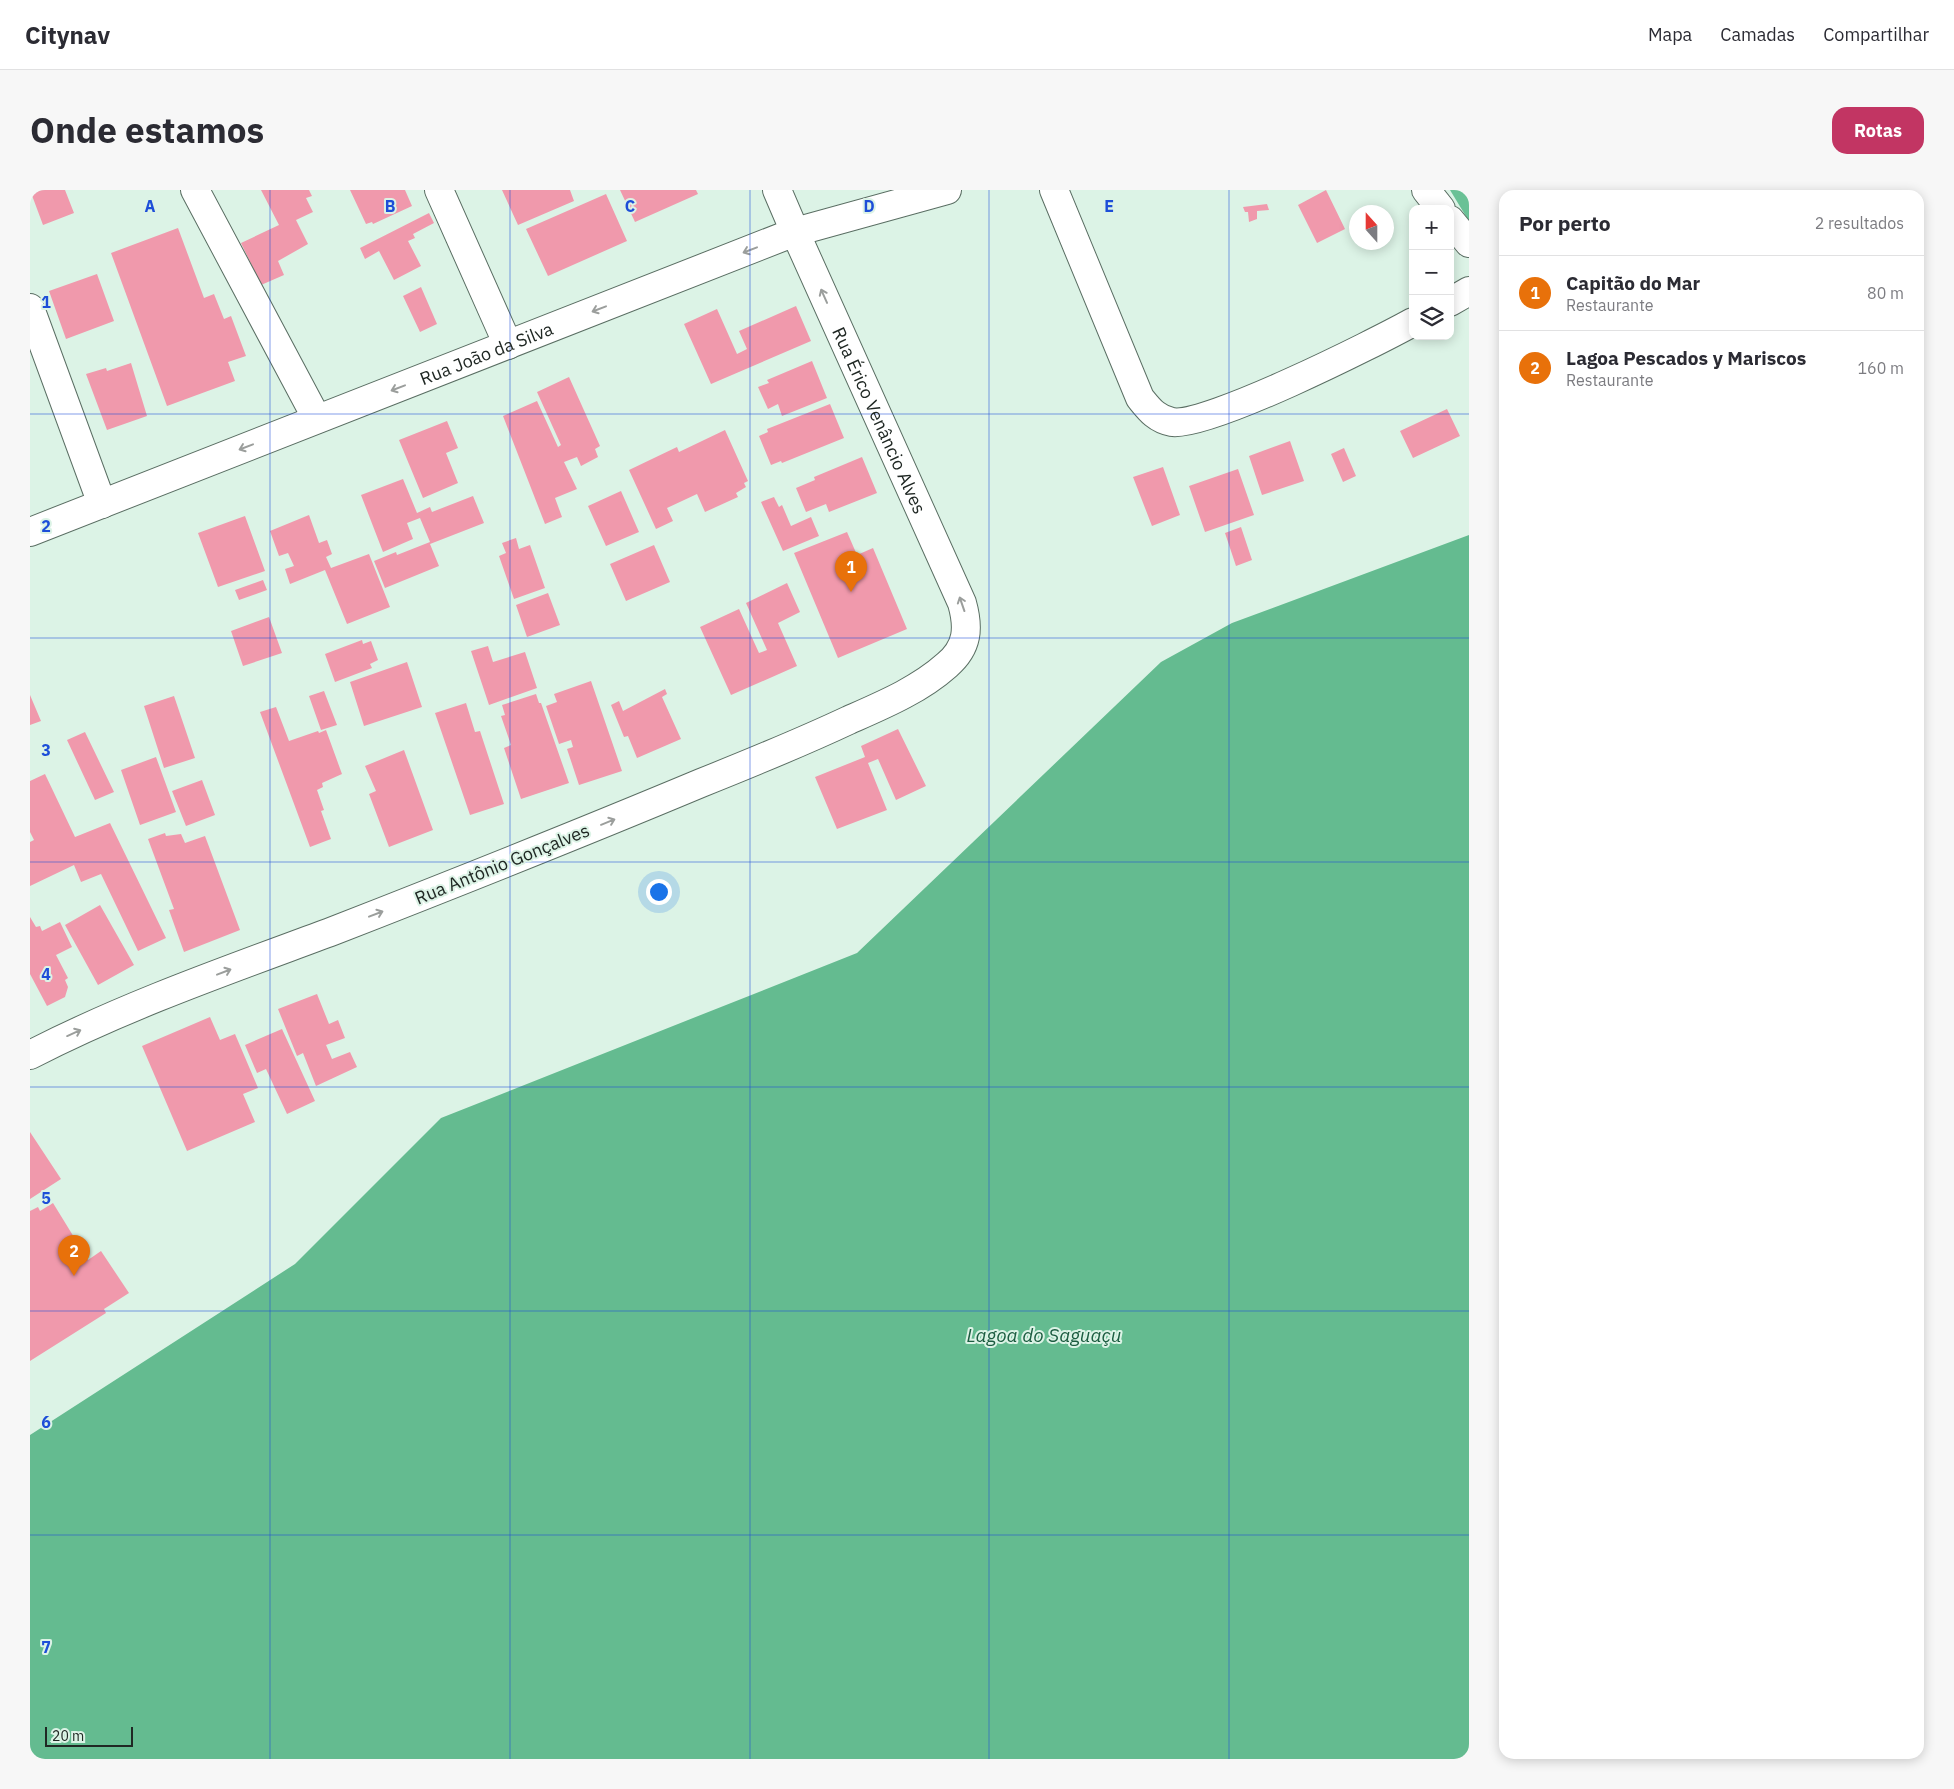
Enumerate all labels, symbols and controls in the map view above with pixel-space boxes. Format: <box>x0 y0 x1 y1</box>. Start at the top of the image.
text: Citynav <box>25 19 110 51</box>
text: Mapa <box>1648 23 1692 46</box>
text: Camadas <box>1720 23 1795 46</box>
text: Compartilhar <box>1823 23 1929 46</box>
text: Onde estamos <box>30 107 264 153</box>
button: Rotas <box>1832 107 1924 154</box>
text: A <box>145 196 156 216</box>
text: B <box>385 196 396 216</box>
text: C <box>625 196 635 216</box>
text: D <box>863 196 875 216</box>
text: E <box>1104 196 1114 216</box>
north arrow <box>1349 205 1394 250</box>
map controls <box>1409 205 1454 340</box>
button: + <box>1409 205 1454 250</box>
text: Por perto <box>1519 209 1611 237</box>
text: 2 resultados <box>1815 213 1904 233</box>
one-way arrow <box>743 246 758 255</box>
button: − <box>1409 250 1454 295</box>
text: Capitão do Mar <box>1566 271 1700 295</box>
text: 1 <box>1530 283 1540 303</box>
text: 80 m <box>1867 283 1904 303</box>
one-way arrow <box>819 289 829 304</box>
text: 1 <box>41 292 51 312</box>
button: layers <box>1409 295 1454 340</box>
text: Restaurante <box>1566 295 1654 315</box>
one-way arrow <box>592 305 607 314</box>
street label: Rua João da Silva <box>416 316 556 390</box>
street label: Rua Érico Venâncio Alves <box>828 323 932 517</box>
text: Lagoa Pescados y Mariscos <box>1566 346 1806 370</box>
text: 2 <box>1530 358 1540 378</box>
text: 160 m <box>1857 358 1904 378</box>
text: Restaurante <box>1566 370 1654 390</box>
one-way arrow <box>390 384 406 393</box>
one-way arrow <box>239 443 254 452</box>
text: 2 <box>41 516 51 536</box>
pin: 1 <box>835 551 867 592</box>
one-way arrow <box>957 597 966 613</box>
text: 3 <box>41 740 51 760</box>
one-way arrow <box>600 816 615 826</box>
street label: Rua Antônio Gonçalves <box>411 818 593 910</box>
your location <box>646 879 672 905</box>
one-way arrow <box>368 909 383 918</box>
text: 4 <box>41 964 51 984</box>
one-way arrow <box>216 967 231 976</box>
one-way arrow <box>66 1028 81 1038</box>
text: 5 <box>41 1188 51 1208</box>
pin: 2 <box>58 1235 90 1276</box>
water label: Lagoa do Saguaçu <box>967 1323 1121 1347</box>
text: 6 <box>41 1412 51 1432</box>
text: 7 <box>41 1637 51 1657</box>
scale bar <box>45 1724 132 1747</box>
text: 20 m <box>52 1727 84 1745</box>

